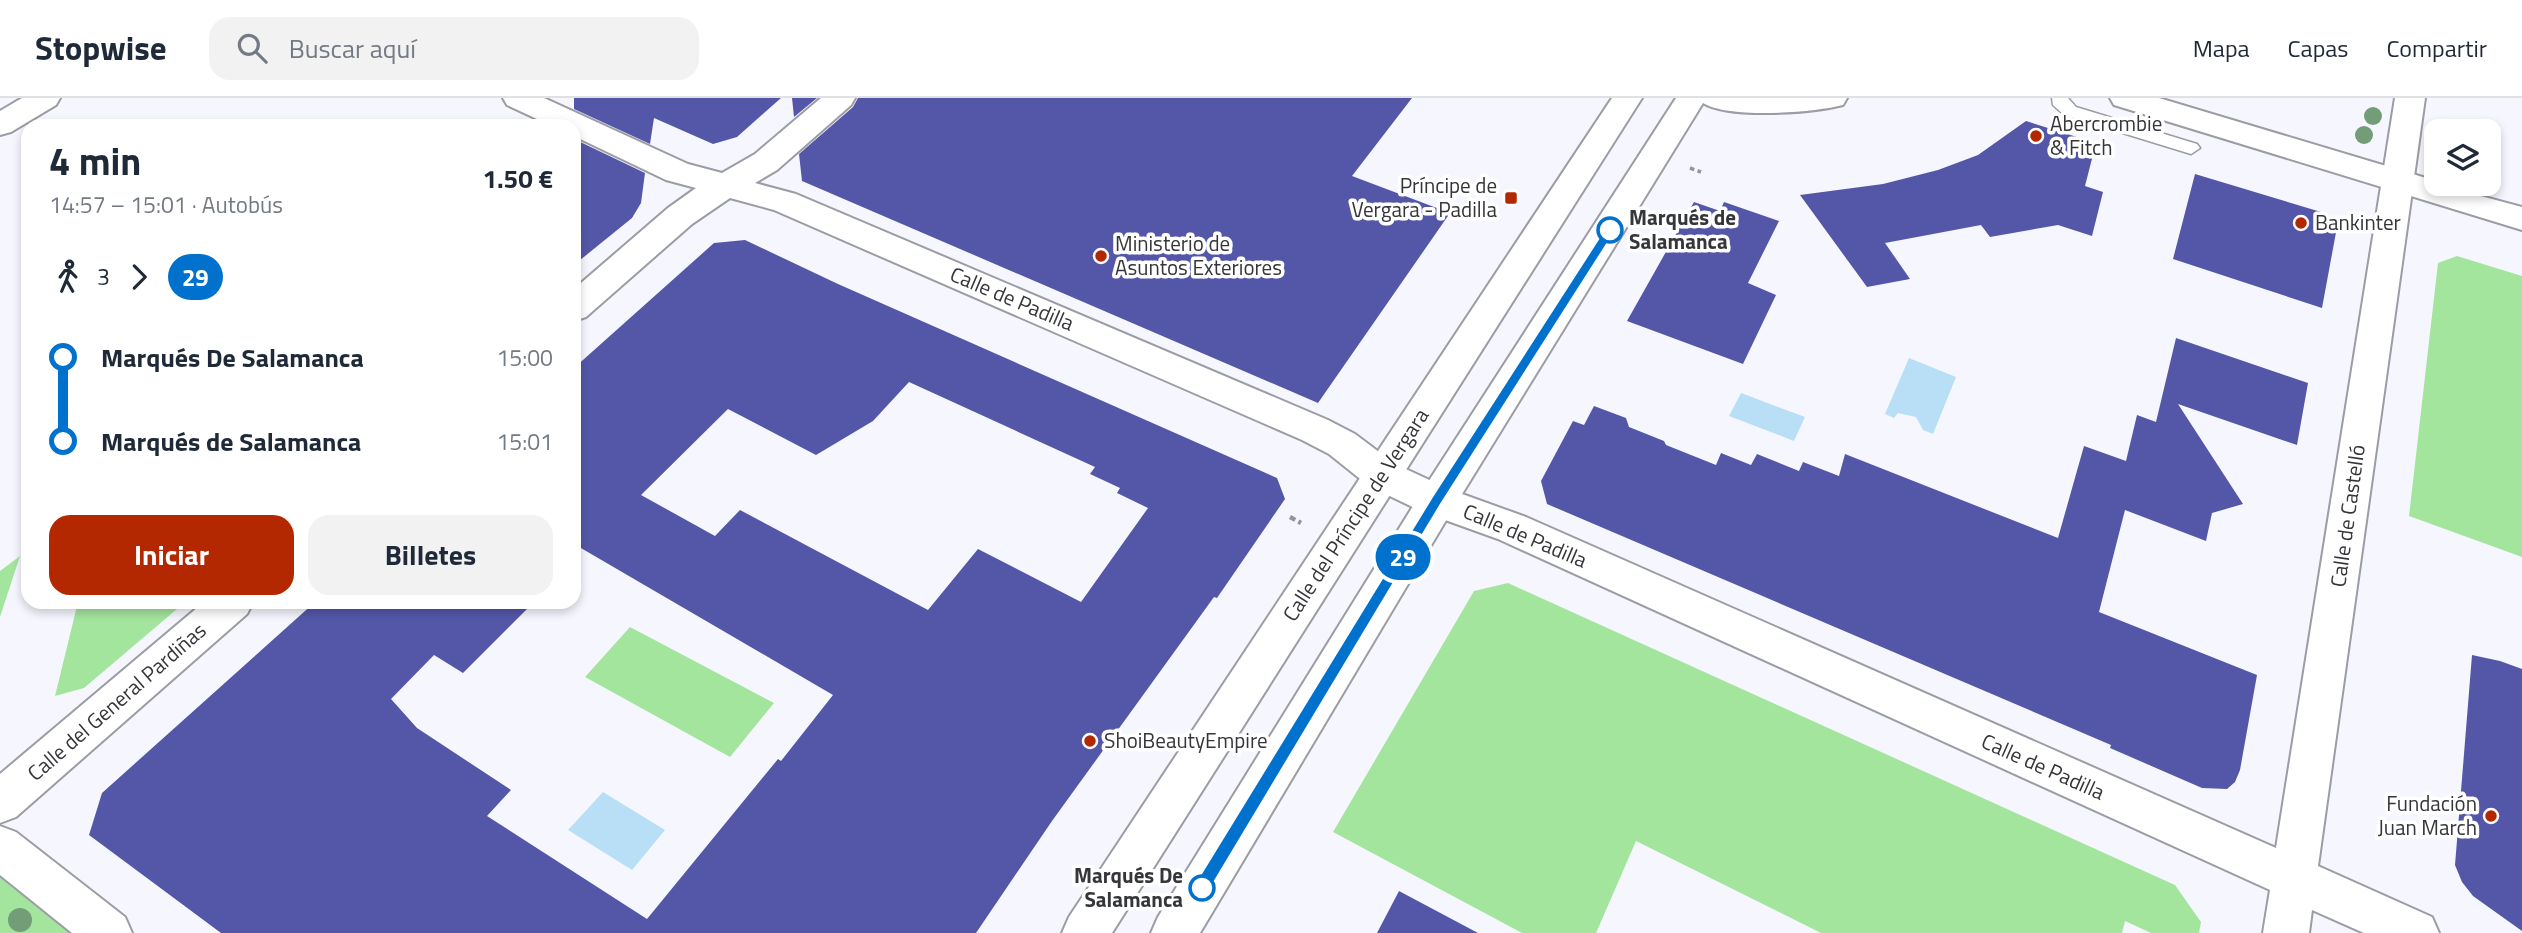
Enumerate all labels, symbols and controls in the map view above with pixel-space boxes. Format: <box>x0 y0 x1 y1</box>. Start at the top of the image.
search box <box>209 17 699 80</box>
text: Stopwise <box>35 23 167 73</box>
icon: search <box>233 29 271 67</box>
text: Buscar aquí <box>289 29 416 68</box>
text: Mapa <box>2193 30 2250 66</box>
text: Capas <box>2288 30 2348 66</box>
text: Compartir <box>2386 30 2487 66</box>
place label: Abercrombie & Fitch <box>2050 107 2162 163</box>
map controls <box>2424 119 2501 196</box>
button: layers <box>2424 119 2501 196</box>
marker: Abercrombie & Fitch <box>2028 128 2044 144</box>
text: 4 min <box>49 132 141 190</box>
text: 1.50 € <box>482 159 553 198</box>
place label: Príncipe de Vergara - Padilla <box>1351 169 1497 225</box>
text: 14:57 – 15:01 · Autobús <box>49 187 283 222</box>
marker: Príncipe de Vergara - Padilla <box>1503 190 1519 206</box>
place label: Marqués de Salamanca <box>1629 201 1736 257</box>
place label: Bankinter <box>2315 206 2401 238</box>
marker: Bankinter <box>2293 215 2309 231</box>
marker: Marqués de Salamanca <box>1597 217 1623 243</box>
place label: Ministerio de Asuntos Exteriores <box>1115 227 1282 283</box>
marker: Ministerio de Asuntos Exteriores <box>1093 248 1109 264</box>
icon: walk <box>49 258 87 296</box>
icon: forward <box>120 258 158 296</box>
street label: Calle de Padilla <box>945 258 1080 339</box>
text: 3 <box>97 259 110 294</box>
text: 29 <box>182 259 209 295</box>
text: Marqués De Salamanca <box>101 338 364 377</box>
text: 15:00 <box>496 340 553 375</box>
street label: Calle del Príncipe de Vergara <box>1274 401 1436 627</box>
text: Marqués de Salamanca <box>101 422 361 461</box>
text: 15:01 <box>496 424 553 459</box>
street label: Calle de Castelló <box>2321 442 2373 589</box>
street label: Calle de Padilla <box>1458 495 1593 576</box>
button: Iniciar <box>49 515 294 595</box>
button: Billetes <box>308 515 553 595</box>
line badge: 29 <box>1372 534 1434 580</box>
text: 29 <box>1390 539 1416 575</box>
street label: Calle del General Pardiñas <box>20 614 213 788</box>
place label: ShoiBeautyEmpire <box>1104 724 1268 756</box>
street label: Calle de Padilla <box>1977 725 2111 808</box>
marker: ShoiBeautyEmpire <box>1082 733 1098 749</box>
place label: Fundación Juan March <box>2378 787 2477 843</box>
marker: Fundación Juan March <box>2483 808 2499 824</box>
place label: Marqués De Salamanca <box>1074 859 1183 915</box>
marker: Marqués De Salamanca <box>1189 875 1215 901</box>

